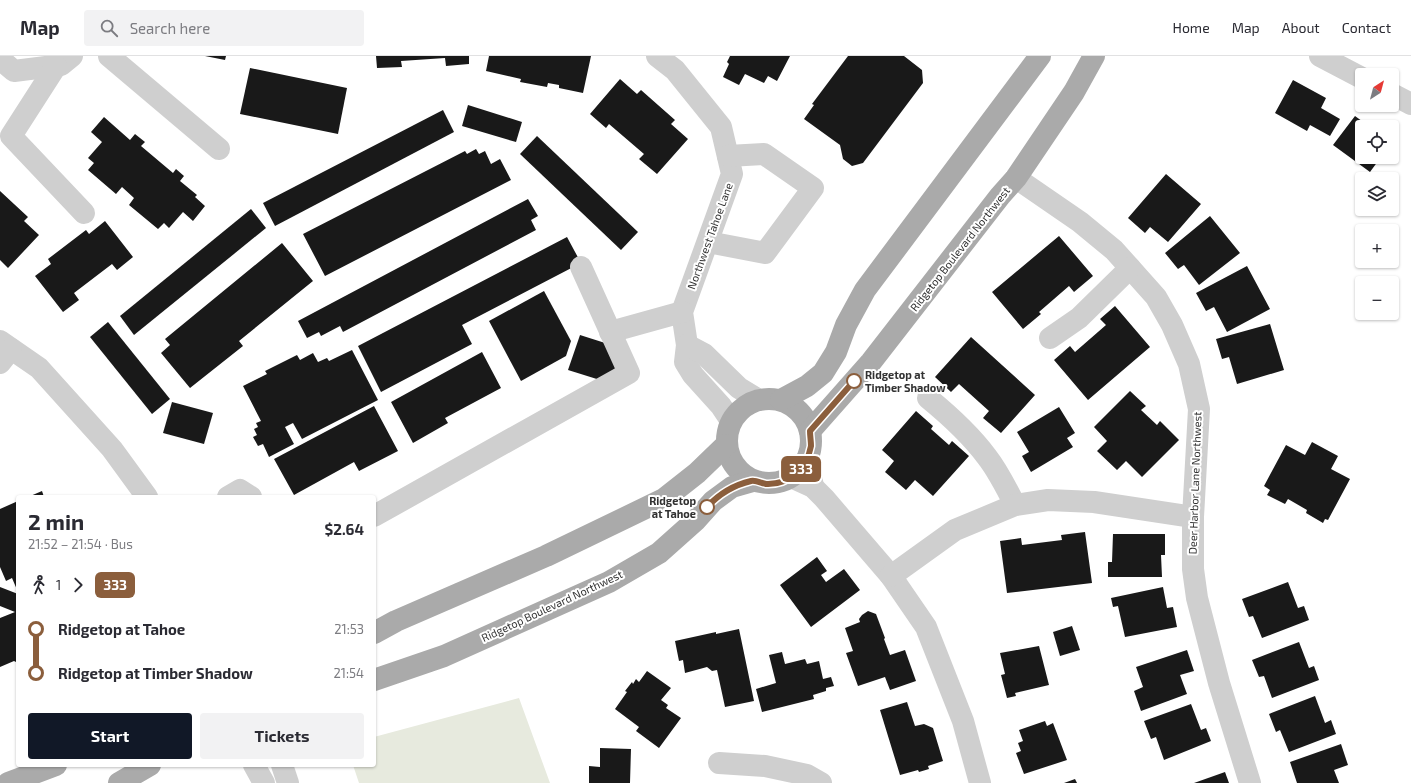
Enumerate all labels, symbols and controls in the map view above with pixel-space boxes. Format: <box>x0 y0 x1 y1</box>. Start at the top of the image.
search box <box>84 10 364 46</box>
text: Map <box>20 16 60 39</box>
icon: search <box>98 17 120 39</box>
text: Search here <box>130 19 210 37</box>
text: Home <box>1173 19 1210 36</box>
text: Map <box>1232 19 1260 36</box>
text: About <box>1282 19 1320 36</box>
text: Contact <box>1342 19 1391 36</box>
north arrow <box>1355 68 1399 112</box>
map controls <box>1355 68 1399 320</box>
button: locate <box>1355 120 1399 164</box>
button: layers <box>1355 172 1399 216</box>
street label: Northwest Tahoe Lane <box>684 181 735 291</box>
street label: Ridgetop Boulevard Northwest <box>907 184 1012 313</box>
button: + <box>1355 224 1399 268</box>
button: − <box>1355 276 1399 320</box>
place label: Ridgetop at Timber Shadow <box>865 368 946 394</box>
marker: Ridgetop at Timber Shadow <box>846 373 862 389</box>
street label: Deer Harbor Lane Northwest <box>1186 411 1203 555</box>
line badge: 333 <box>778 456 824 482</box>
text: 333 <box>789 460 813 477</box>
place label: Ridgetop at Tahoe <box>649 494 696 520</box>
marker: Ridgetop at Tahoe <box>699 499 715 515</box>
text: 2 min <box>28 508 84 534</box>
text: $2.64 <box>325 520 364 538</box>
text: 21:52 – 21:54 · Bus <box>28 536 133 552</box>
street label: Ridgetop Boulevard Northwest <box>479 567 624 644</box>
icon: walk <box>28 574 50 596</box>
icon: forward <box>67 574 89 596</box>
text: 333 <box>103 576 127 593</box>
text: 1 <box>56 577 61 593</box>
text: Ridgetop at Tahoe <box>58 620 185 638</box>
text: 21:53 <box>334 621 364 637</box>
text: Ridgetop at Timber Shadow <box>58 664 253 682</box>
text: 21:54 <box>333 665 364 681</box>
button: Start <box>28 713 192 759</box>
button: Tickets <box>200 713 364 759</box>

